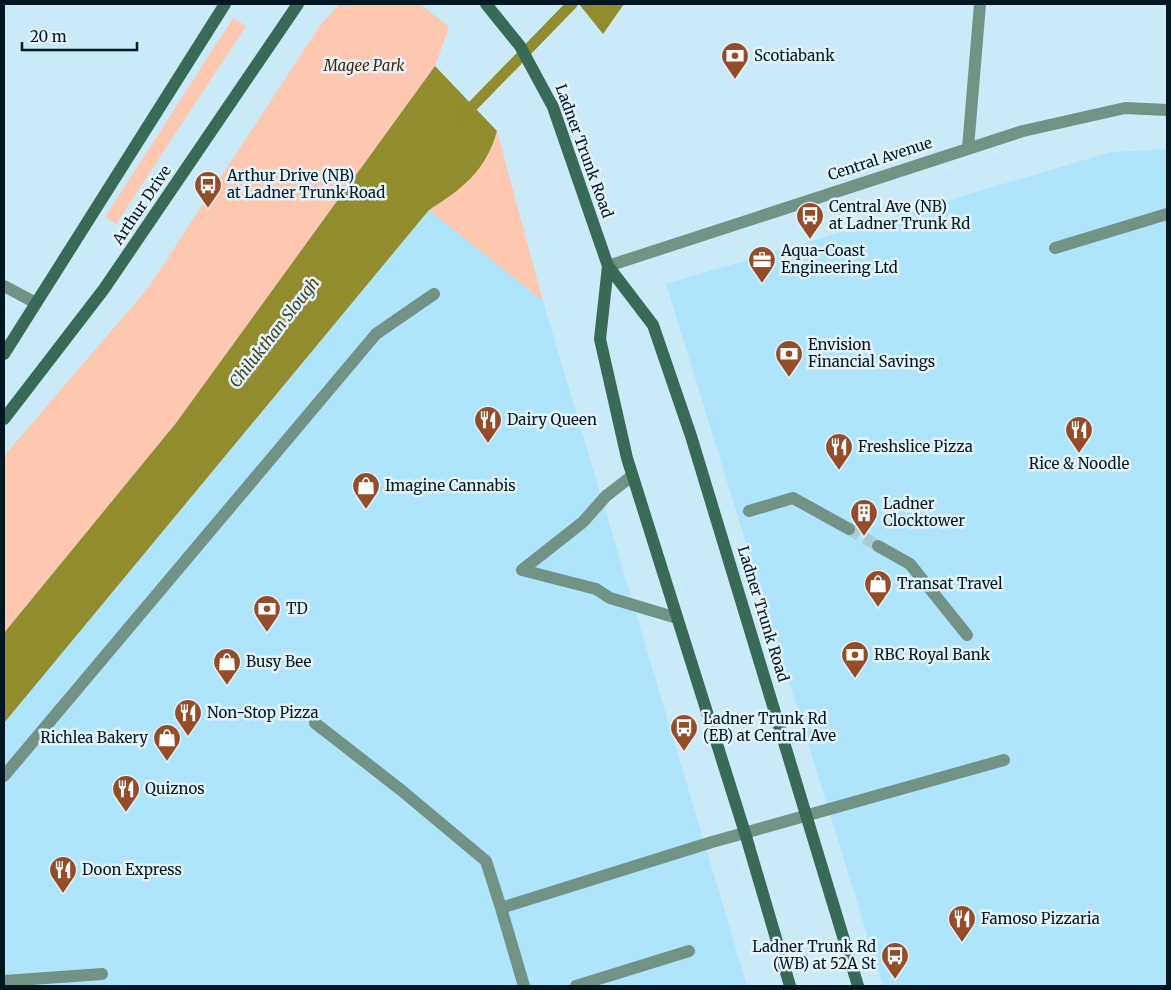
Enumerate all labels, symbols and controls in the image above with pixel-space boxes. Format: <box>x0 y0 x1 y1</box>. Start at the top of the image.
scale bar <box>22 20 138 52</box>
text: 20 m <box>30 27 67 46</box>
bank icon: Scotiabank <box>720 41 750 80</box>
place label: Scotiabank <box>754 46 835 65</box>
park label: Magee Park <box>323 56 405 75</box>
street label: Ladner Trunk Road <box>551 81 617 220</box>
street label: Central Avenue <box>825 133 935 184</box>
street label: Arthur Drive <box>108 161 175 249</box>
place label: Arthur Drive (NB) at Ladner Trunk Road <box>226 166 385 202</box>
bus stop icon: Arthur Drive (NB) at Ladner Trunk Road <box>193 170 223 209</box>
place label: Central Ave (NB) at Ladner Trunk Rd <box>829 197 970 233</box>
bus stop icon: Central Ave (NB) at Ladner Trunk Rd <box>795 201 825 240</box>
place label: Aqua-Coast Engineering Ltd <box>780 241 898 277</box>
office icon: Aqua-Coast Engineering Ltd <box>747 245 777 284</box>
water label: Chilukthan Slough <box>225 273 323 391</box>
place label: Envision Financial Savings <box>808 335 935 371</box>
bank icon: Envision Financial Savings <box>774 339 804 378</box>
restaurant icon: Dairy Queen <box>473 405 503 444</box>
place label: Dairy Queen <box>507 410 597 429</box>
restaurant icon: Rice & Noodle <box>1064 415 1094 454</box>
restaurant icon: Freshslice Pizza <box>824 432 854 471</box>
place label: Freshslice Pizza <box>858 437 973 456</box>
place label: Rice & Noodle <box>1029 454 1129 473</box>
shop icon: Imagine Cannabis <box>351 471 381 510</box>
place label: Imagine Cannabis <box>385 476 516 495</box>
place label: Ladner Clocktower <box>883 494 965 530</box>
building icon: Ladner Clocktower <box>849 498 879 537</box>
street label: Ladner Trunk Road <box>734 544 793 684</box>
shop icon: Transat Travel <box>863 569 893 608</box>
place label: Transat Travel <box>897 574 1003 593</box>
bank icon: TD <box>252 594 282 633</box>
place label: TD <box>286 599 308 618</box>
bank icon: RBC Royal Bank <box>840 640 870 679</box>
place label: RBC Royal Bank <box>874 645 991 664</box>
shop icon: Busy Bee <box>212 647 242 686</box>
place label: Busy Bee <box>246 652 311 671</box>
restaurant icon: Non-Stop Pizza <box>173 698 203 737</box>
place label: Non-Stop Pizza <box>207 703 319 722</box>
place label: Ladner Trunk Rd (EB) at Central Ave <box>703 709 836 745</box>
bus stop icon: Ladner Trunk Rd (EB) at Central Ave <box>669 713 699 752</box>
shop icon: Richlea Bakery <box>152 723 182 762</box>
place label: Richlea Bakery <box>40 728 148 747</box>
restaurant icon: Quiznos <box>111 774 141 813</box>
place label: Quiznos <box>145 779 205 798</box>
restaurant icon: Doon Express <box>48 855 78 894</box>
place label: Doon Express <box>82 860 182 879</box>
restaurant icon: Famoso Pizzaria <box>947 904 977 943</box>
place label: Famoso Pizzaria <box>981 909 1100 928</box>
place label: Ladner Trunk Rd (WB) at 52A St <box>752 937 876 973</box>
bus stop icon: Ladner Trunk Rd (WB) at 52A St <box>880 941 910 980</box>

